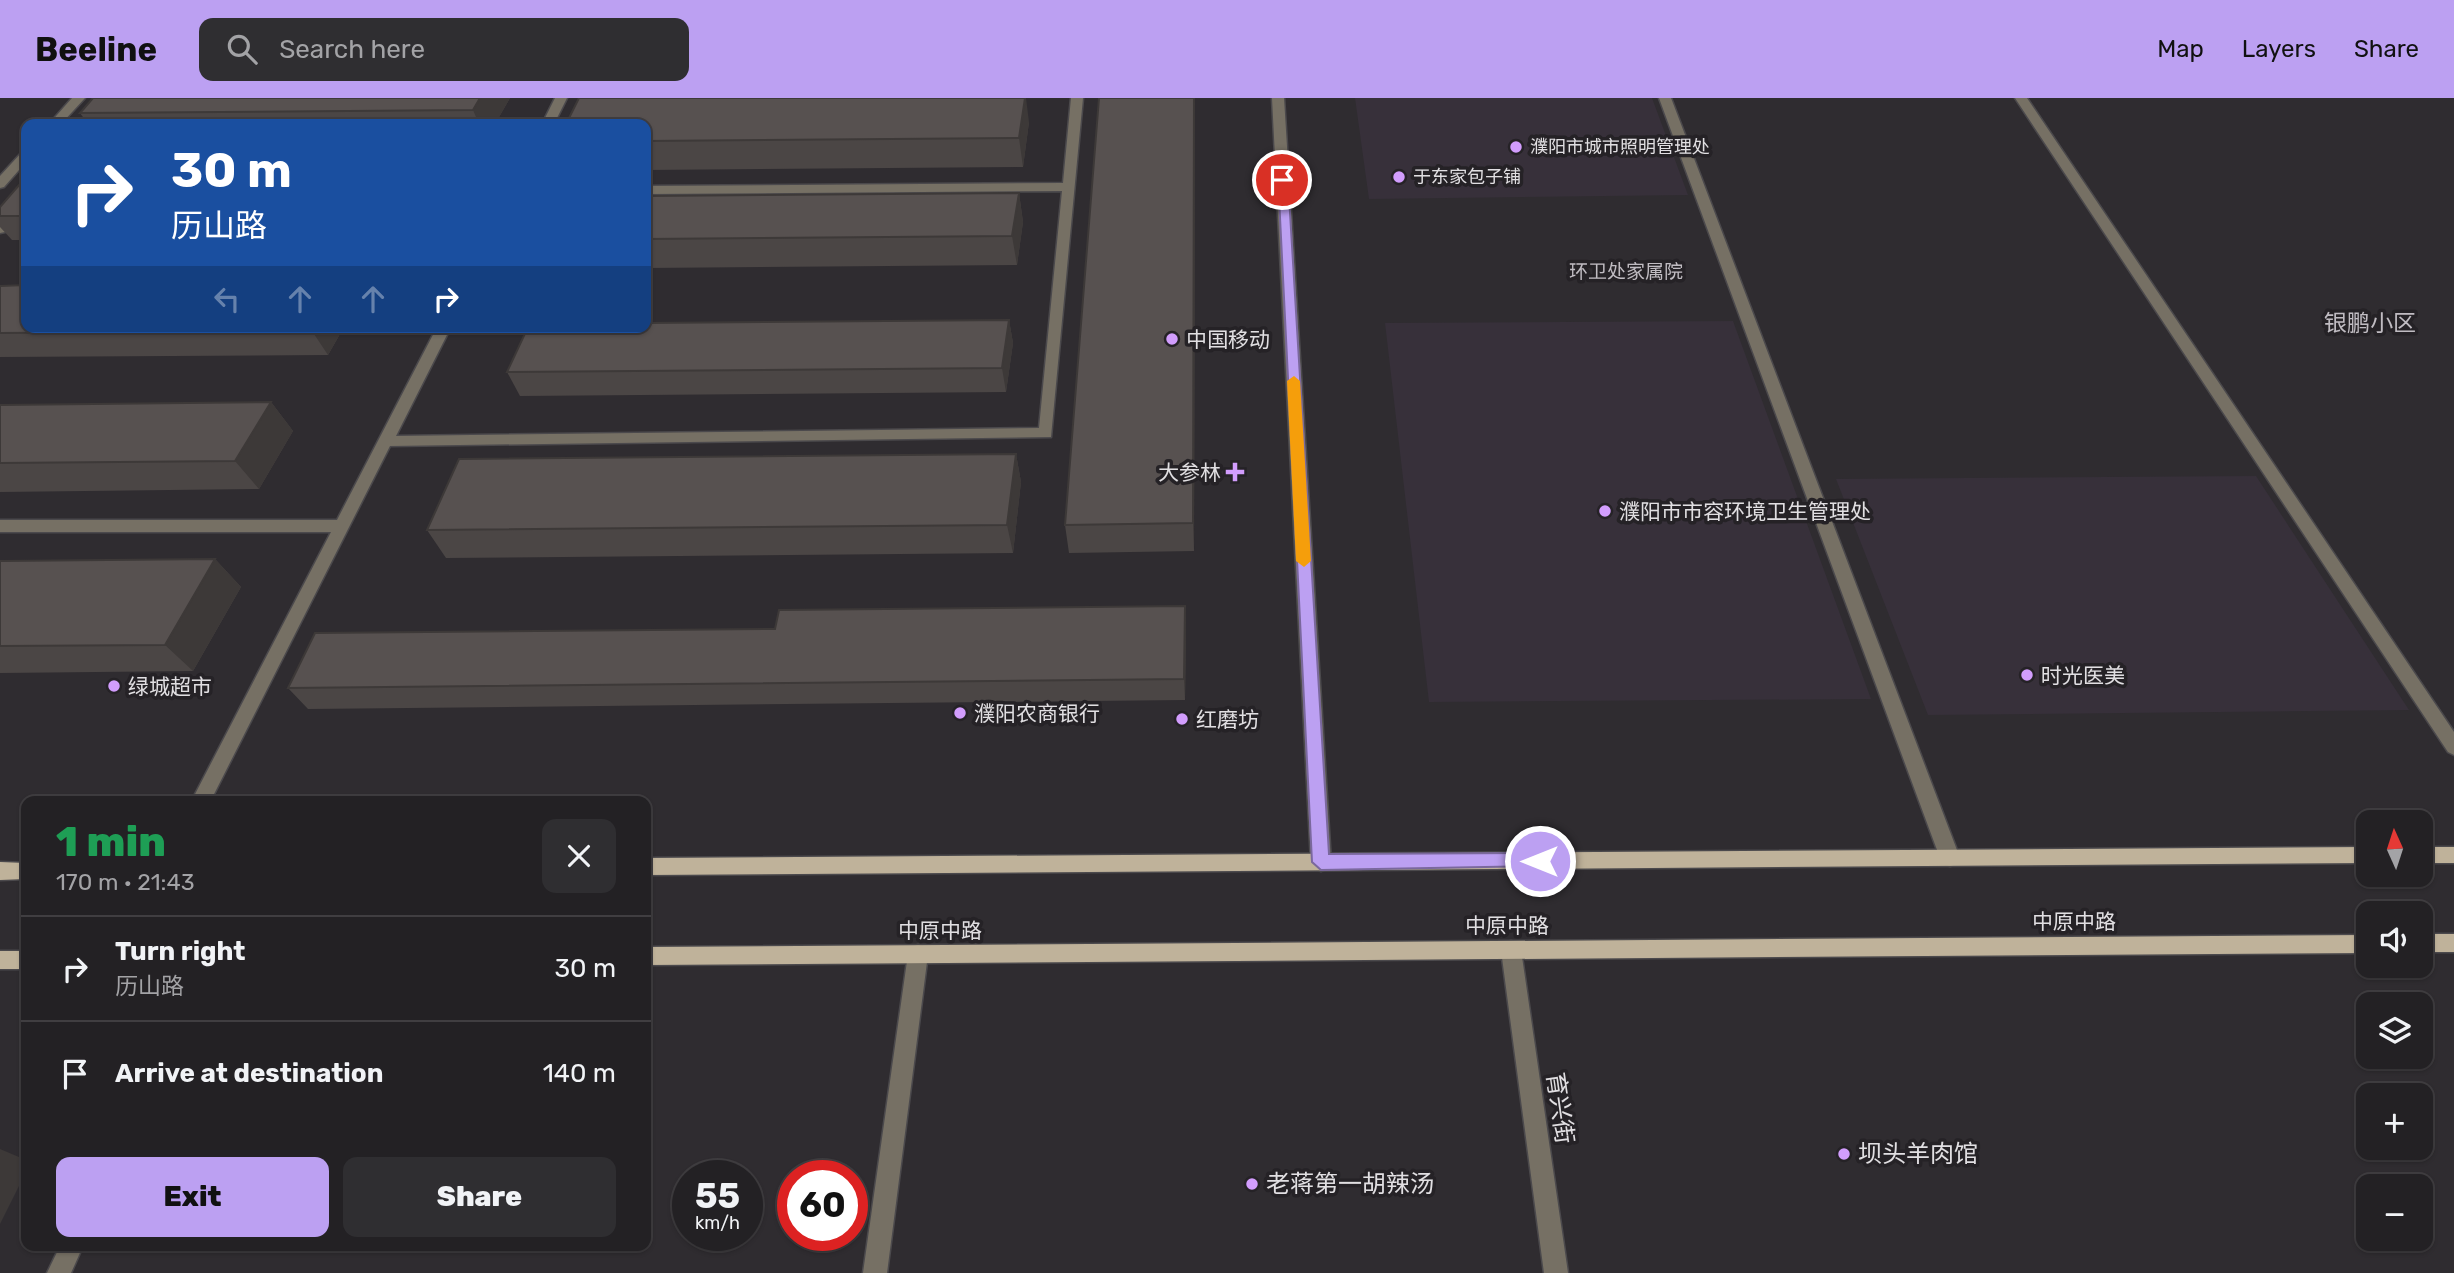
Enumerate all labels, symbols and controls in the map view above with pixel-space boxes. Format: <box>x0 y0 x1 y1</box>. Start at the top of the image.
search box <box>199 18 689 81</box>
text: Beeline <box>35 30 157 69</box>
icon: search <box>223 30 261 68</box>
text: Search here <box>279 34 425 65</box>
text: Map <box>2157 35 2204 63</box>
text: Layers <box>2242 35 2316 63</box>
text: Share <box>2354 35 2419 63</box>
place label: 濮阳市城市照明管理处 <box>1530 136 1710 158</box>
marker: 濮阳市城市照明管理处 <box>1508 139 1524 155</box>
text: 30 m <box>171 141 292 199</box>
icon: right <box>56 147 147 238</box>
pin <box>1252 150 1312 210</box>
icon: arrive <box>1263 161 1301 199</box>
place label: 于东家包子铺 <box>1413 166 1521 188</box>
marker: 于东家包子铺 <box>1391 169 1407 185</box>
text: 历山路 <box>171 207 267 245</box>
district label: 环卫处家属院 <box>1569 260 1683 283</box>
icon: left <box>208 280 246 318</box>
icon: ahead <box>281 280 319 318</box>
icon: ahead <box>354 280 392 318</box>
icon: right <box>427 280 465 318</box>
district label: 银鹏小区 <box>2324 309 2416 337</box>
place label: 中国移动 <box>1186 327 1270 352</box>
marker: 中国移动 <box>1164 331 1180 347</box>
place label: 大参林 <box>1158 460 1221 485</box>
marker: 大参林 <box>1227 464 1243 480</box>
place label: 濮阳市市容环境卫生管理处 <box>1619 499 1871 524</box>
marker: 濮阳市市容环境卫生管理处 <box>1597 503 1613 519</box>
place label: 时光医美 <box>2041 663 2125 688</box>
marker: 时光医美 <box>2019 667 2035 683</box>
place label: 绿城超市 <box>128 674 212 699</box>
marker: 绿城超市 <box>106 678 122 694</box>
place label: 濮阳农商银行 <box>974 701 1100 726</box>
marker: 濮阳农商银行 <box>952 705 968 721</box>
place label: 红磨坊 <box>1196 707 1259 732</box>
marker: 红磨坊 <box>1174 711 1190 727</box>
north arrow <box>2356 810 2432 887</box>
map controls <box>2356 810 2433 1251</box>
text: 1 min <box>56 817 166 867</box>
button: close <box>542 819 616 893</box>
position arrow <box>1503 824 1577 898</box>
text: 170 m · 21:43 <box>56 868 195 896</box>
button: sound <box>2356 901 2433 978</box>
street label: 中原中路 <box>2032 909 2116 934</box>
street label: 中原中路 <box>1465 913 1549 938</box>
street label: 中原中路 <box>898 918 982 943</box>
text: Turn right <box>115 936 245 967</box>
icon: right <box>56 950 94 988</box>
text: 30 m <box>554 953 616 984</box>
text: 历山路 <box>115 972 184 1000</box>
button: layers <box>2356 992 2433 1069</box>
icon: arrive <box>56 1055 94 1093</box>
text: Arrive at destination <box>115 1058 383 1089</box>
text: 140 m <box>543 1058 616 1089</box>
street label: 育兴街 <box>1541 1070 1579 1146</box>
button: + <box>2356 1083 2433 1160</box>
place label: 坝头羊肉馆 <box>1858 1140 1978 1168</box>
marker: 坝头羊肉馆 <box>1836 1146 1852 1162</box>
button: Exit <box>56 1157 329 1237</box>
button: Share <box>343 1157 616 1237</box>
speed limit sign: 60 <box>777 1160 868 1251</box>
place label: 老蒋第一胡辣汤 <box>1266 1170 1434 1198</box>
button: − <box>2356 1174 2433 1251</box>
text: 55 <box>695 1175 740 1217</box>
marker: 老蒋第一胡辣汤 <box>1244 1176 1260 1192</box>
text: km/h <box>695 1212 740 1234</box>

